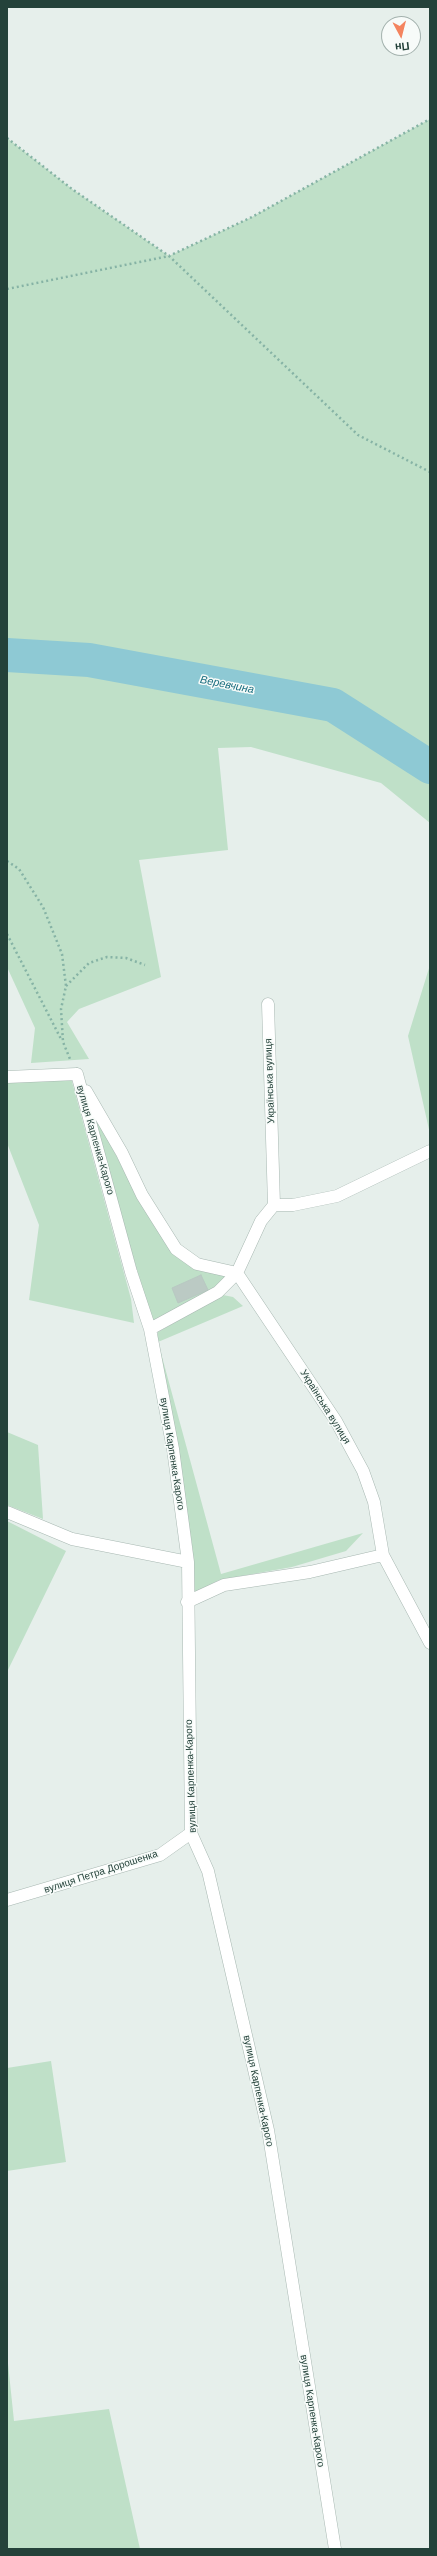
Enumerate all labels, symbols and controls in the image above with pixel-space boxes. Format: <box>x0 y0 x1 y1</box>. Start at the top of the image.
north arrow <box>381 16 421 56</box>
text: Пн <box>394 40 410 54</box>
water label: Веревчина <box>199 673 255 697</box>
street label: Українська вулиця <box>263 1038 277 1124</box>
street label: вулиця Карпенка-Карого <box>74 1084 116 1196</box>
street label: Українська вулиця <box>297 1368 353 1446</box>
street label: вулиця Карпенка-Карого <box>157 1397 187 1511</box>
street label: вулиця Карпенка-Карого <box>183 1719 199 1833</box>
street label: вулиця Петра Дорошенка <box>43 1848 159 1896</box>
street label: вулиця Карпенка-Карого <box>240 2034 276 2148</box>
street label: вулиця Карпенка-Карого <box>297 2354 327 2468</box>

